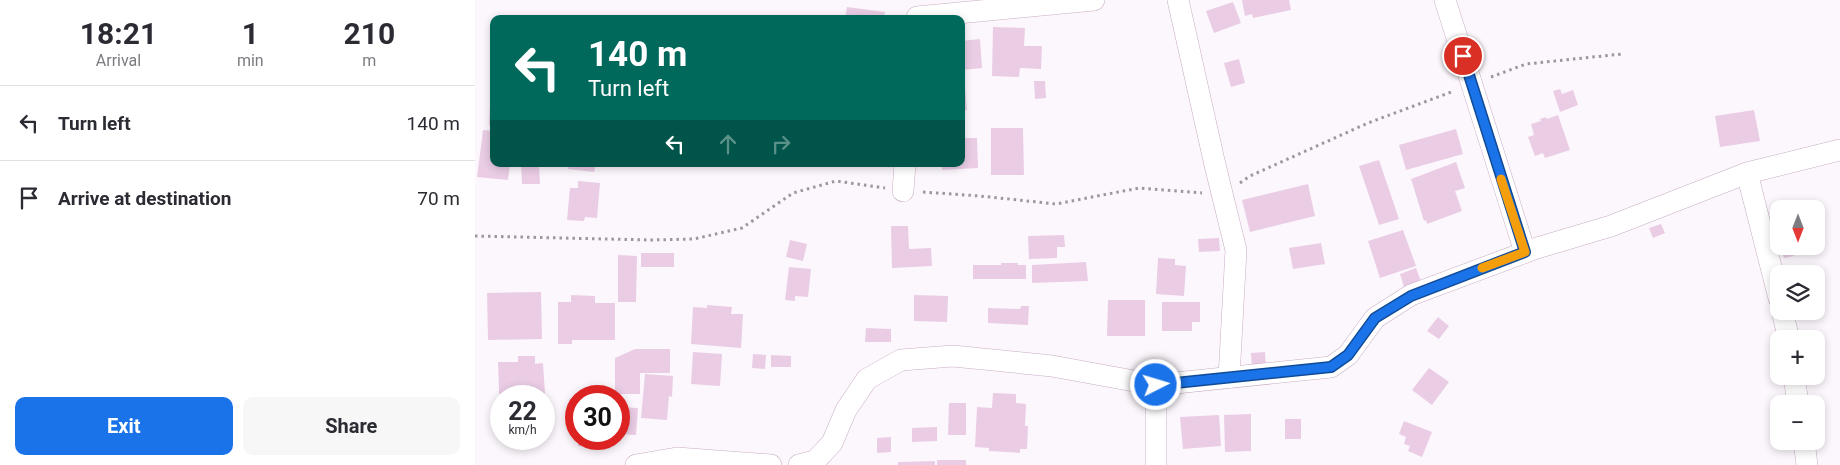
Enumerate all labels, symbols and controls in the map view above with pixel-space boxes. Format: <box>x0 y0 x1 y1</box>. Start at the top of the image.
text: 18:21 <box>80 16 157 51</box>
text: 1 <box>242 16 259 51</box>
text: 210 <box>344 16 395 51</box>
text: 140 m <box>588 34 687 75</box>
icon: left <box>505 35 570 100</box>
pin <box>1442 35 1484 77</box>
icon: arrive <box>1449 42 1477 70</box>
text: Arrival <box>96 51 141 70</box>
text: min <box>237 51 264 70</box>
text: m <box>362 51 376 70</box>
text: Turn left <box>588 76 669 101</box>
icon: left <box>15 109 43 137</box>
text: Turn left <box>58 112 131 135</box>
text: 140 m <box>407 112 460 135</box>
icon: left <box>661 130 689 158</box>
icon: ahead <box>714 130 742 158</box>
icon: right <box>767 130 795 158</box>
icon: arrive <box>15 184 43 212</box>
text: Arrive at destination <box>58 187 231 210</box>
text: 70 m <box>417 187 460 210</box>
north arrow <box>1770 200 1825 255</box>
map controls <box>1770 200 1825 450</box>
button: layers <box>1770 265 1825 320</box>
button: + <box>1770 330 1825 385</box>
position arrow <box>1129 358 1181 410</box>
speed limit sign: 30 <box>565 385 630 450</box>
button: − <box>1770 395 1825 450</box>
button: Exit <box>15 397 233 455</box>
button: Share <box>243 397 460 455</box>
text: 22 <box>508 397 537 426</box>
text: km/h <box>508 423 537 437</box>

